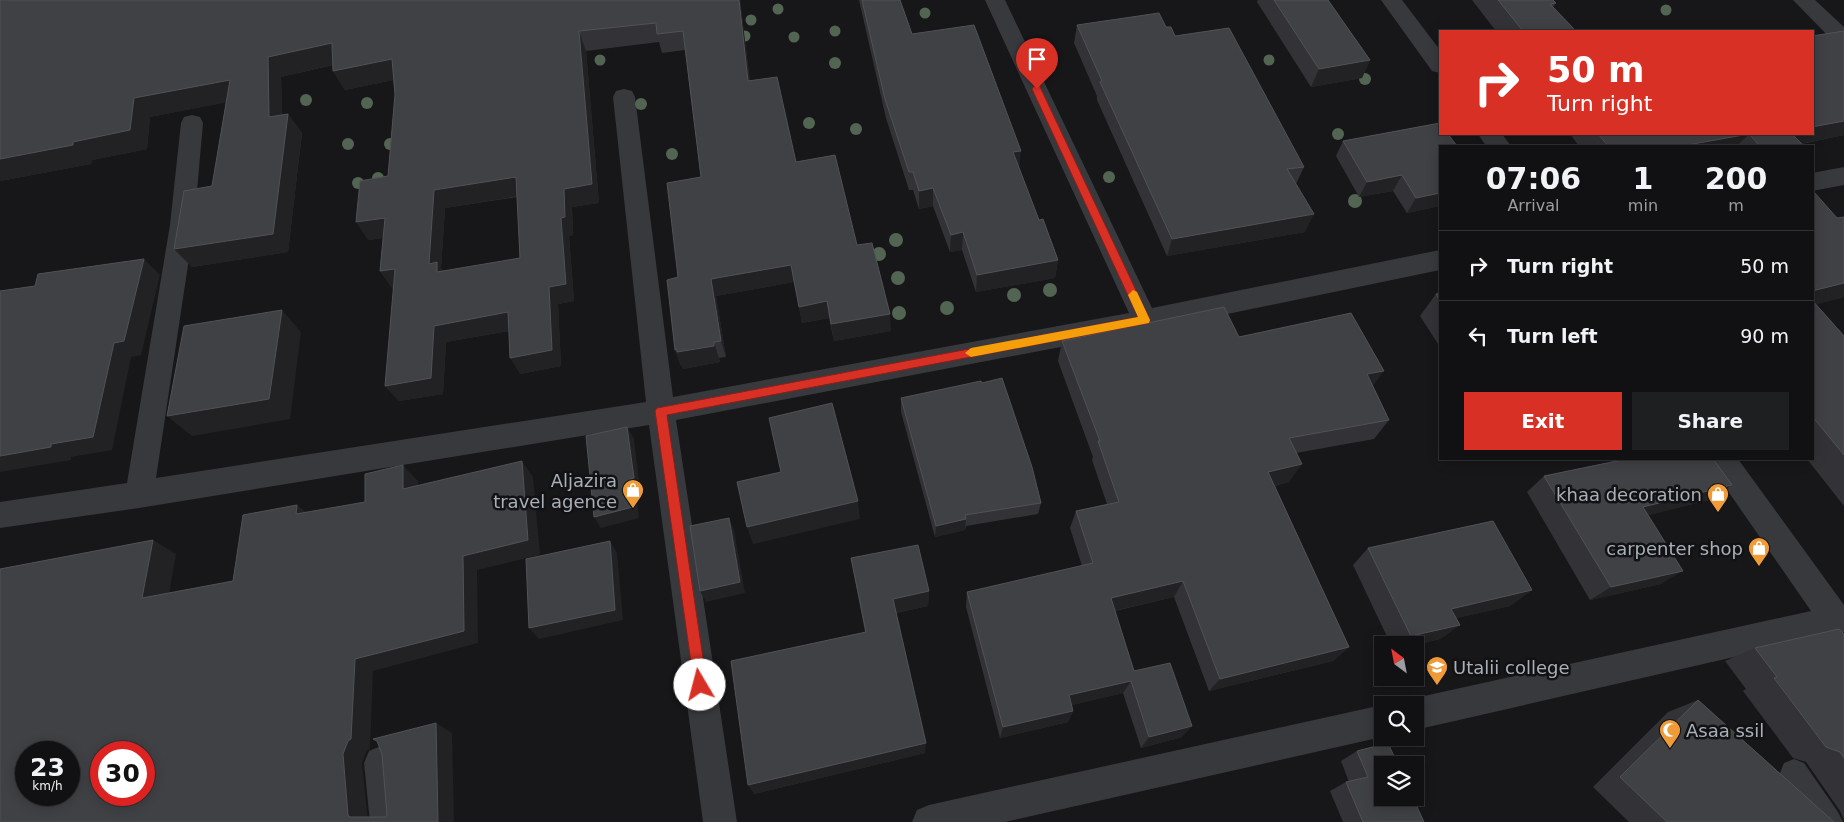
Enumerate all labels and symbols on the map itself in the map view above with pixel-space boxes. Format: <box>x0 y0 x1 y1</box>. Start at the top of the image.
pin <box>1016 38 1058 89</box>
place label: Aljazira travel agence <box>493 470 617 512</box>
shop icon: Aljazira travel agence <box>621 478 645 509</box>
shop icon: khaa decoration <box>1706 482 1730 513</box>
place label: khaa decoration <box>1556 484 1702 505</box>
shop icon: carpenter shop <box>1747 536 1771 567</box>
place label: carpenter shop <box>1606 538 1743 559</box>
north arrow <box>1374 636 1424 686</box>
school or university icon: Utalii college <box>1425 655 1449 686</box>
place label: Utalii college <box>1453 657 1569 678</box>
position arrow <box>673 658 725 710</box>
mosque icon: Asaa ssil <box>1658 718 1682 749</box>
place label: Asaa ssil <box>1686 720 1764 741</box>
speed limit sign: 30 <box>90 741 155 806</box>

